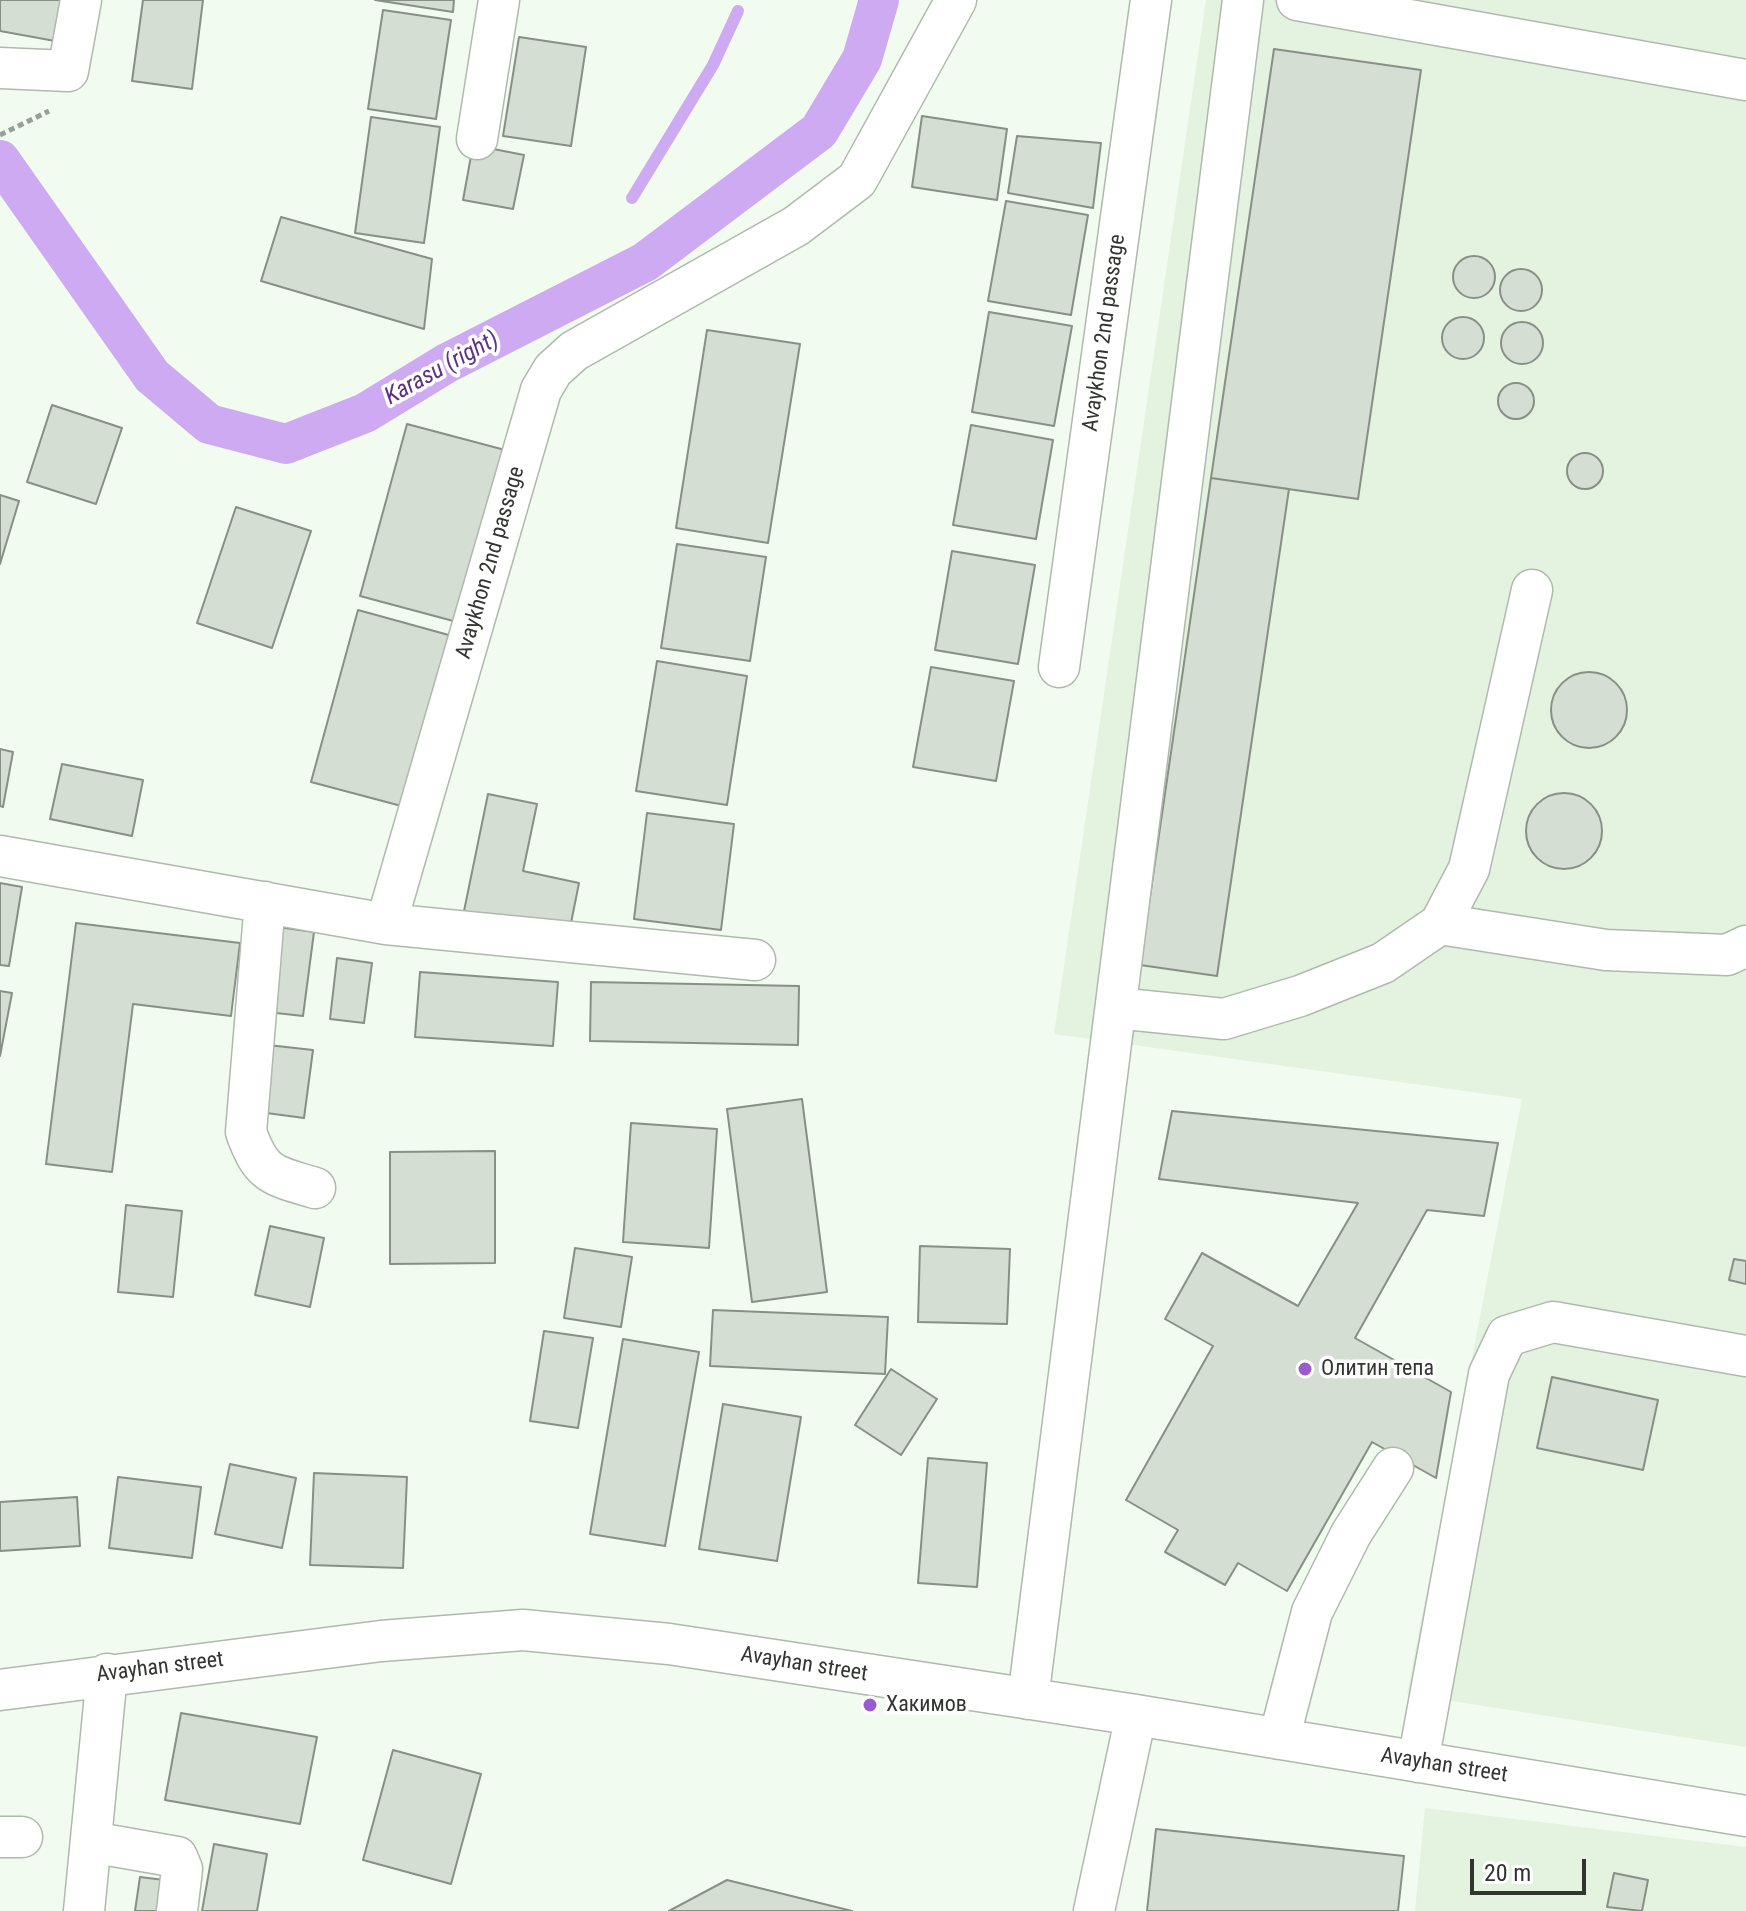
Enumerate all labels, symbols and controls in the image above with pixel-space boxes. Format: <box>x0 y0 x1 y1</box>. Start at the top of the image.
street label: Avaykhon 2nd passage <box>1078 233 1132 433</box>
water label: Karasu (right) <box>380 326 504 412</box>
street label: Avaykhon 2nd passage <box>451 464 531 662</box>
place label: Олитин тепа <box>1321 1356 1434 1382</box>
marker: Олитин тепа <box>1296 1360 1314 1378</box>
street label: Avayhan street <box>739 1642 869 1688</box>
street label: Avayhan street <box>95 1647 225 1689</box>
place label: Хакимов <box>886 1692 967 1718</box>
marker: Хакимов <box>861 1696 879 1714</box>
street label: Avayhan street <box>1379 1743 1509 1789</box>
scale bar <box>1474 1843 1590 1893</box>
text: 20 m <box>1484 1859 1531 1887</box>

